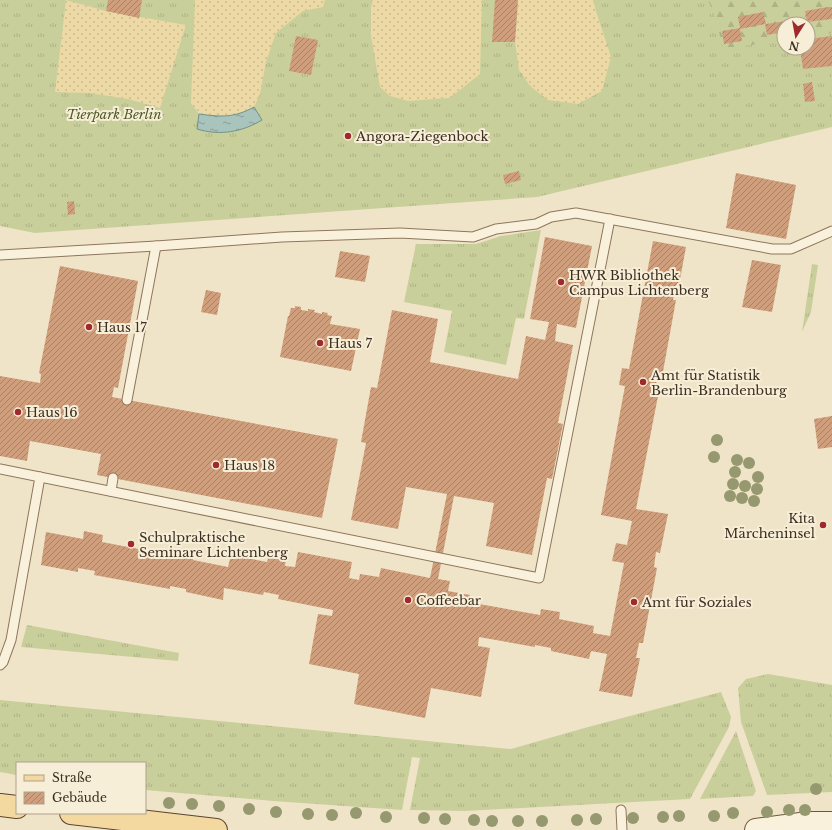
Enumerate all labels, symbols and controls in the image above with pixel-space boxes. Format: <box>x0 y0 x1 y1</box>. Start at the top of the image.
north arrow <box>776 16 816 56</box>
text: N <box>787 38 801 54</box>
park label: Tierpark Berlin <box>67 106 161 123</box>
place label: Angora-Ziegenbock <box>355 128 489 145</box>
marker: Angora-Ziegenbock <box>343 131 353 141</box>
place label: HWR Bibliothek Campus Lichtenberg <box>569 267 709 299</box>
marker: HWR Bibliothek Campus Lichtenberg <box>556 277 566 287</box>
place label: Haus 17 <box>97 319 147 336</box>
marker: Haus 17 <box>84 322 94 332</box>
place label: Haus 7 <box>328 335 373 352</box>
marker: Haus 7 <box>315 338 325 348</box>
place label: Amt für Statistik Berlin-Brandenburg <box>650 367 787 399</box>
marker: Amt für Statistik Berlin-Brandenburg <box>638 377 648 387</box>
place label: Haus 16 <box>26 404 78 421</box>
marker: Haus 16 <box>13 407 23 417</box>
place label: Haus 18 <box>224 457 275 474</box>
marker: Haus 18 <box>211 460 221 470</box>
place label: Kita Märcheninsel <box>724 510 816 542</box>
marker: Kita Märcheninsel <box>818 520 828 530</box>
place label: Schulpraktische Seminare Lichtenberg <box>139 529 288 561</box>
marker: Schulpraktische Seminare Lichtenberg <box>126 539 136 549</box>
place label: Coffeebar <box>416 592 482 609</box>
place label: Amt für Soziales <box>641 594 752 611</box>
marker: Coffeebar <box>403 595 413 605</box>
marker: Amt für Soziales <box>629 597 639 607</box>
legend <box>16 762 146 814</box>
text: Straße <box>52 770 92 785</box>
text: Gebäude <box>52 790 107 805</box>

